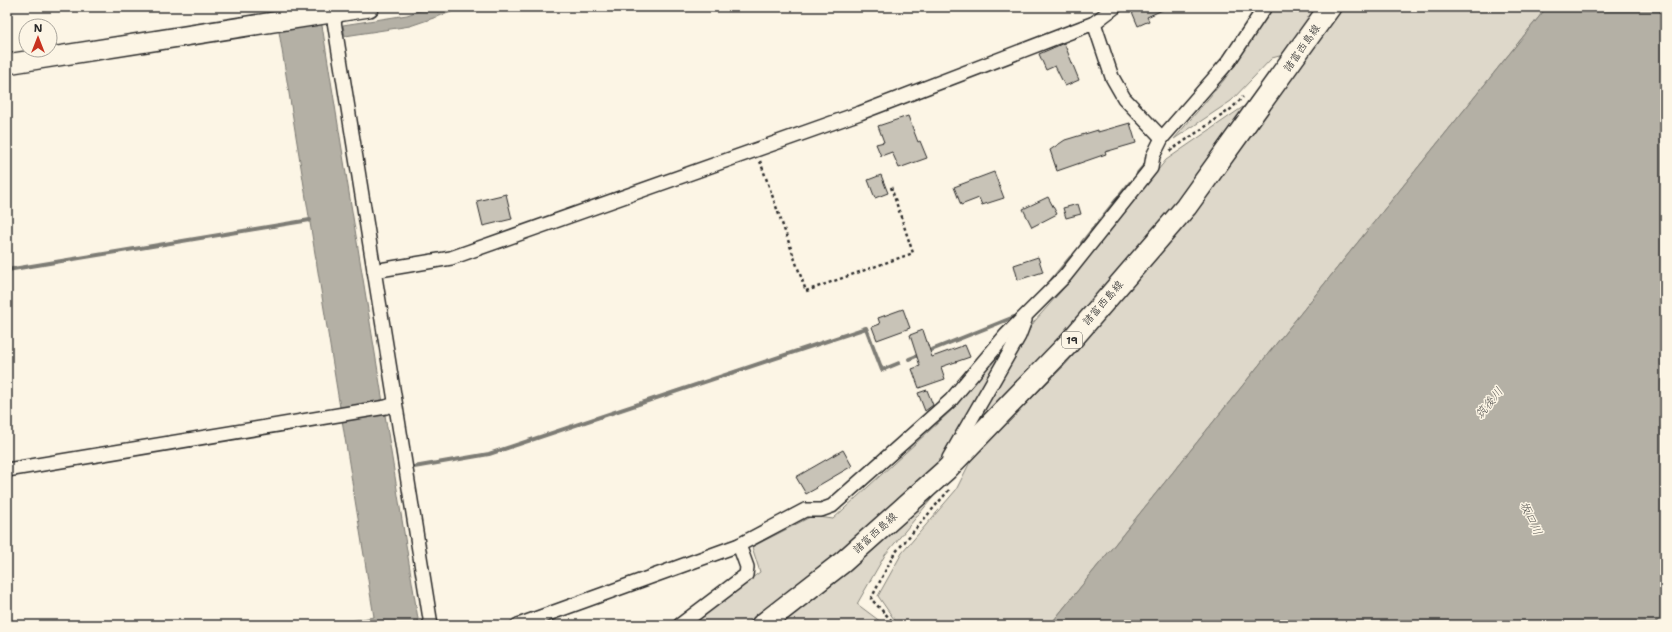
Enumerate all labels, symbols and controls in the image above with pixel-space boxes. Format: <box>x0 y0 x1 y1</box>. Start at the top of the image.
north arrow <box>18 18 58 58</box>
text: N <box>34 21 43 36</box>
street label: 諸富西島線 <box>1280 21 1324 75</box>
street label: 諸富西島線 <box>1079 277 1127 329</box>
road number: 19 <box>1062 332 1082 348</box>
water label: 筑後川 <box>1471 384 1507 422</box>
water label: 坂口川 <box>1516 498 1546 538</box>
street label: 諸富西島線 <box>850 509 900 557</box>

